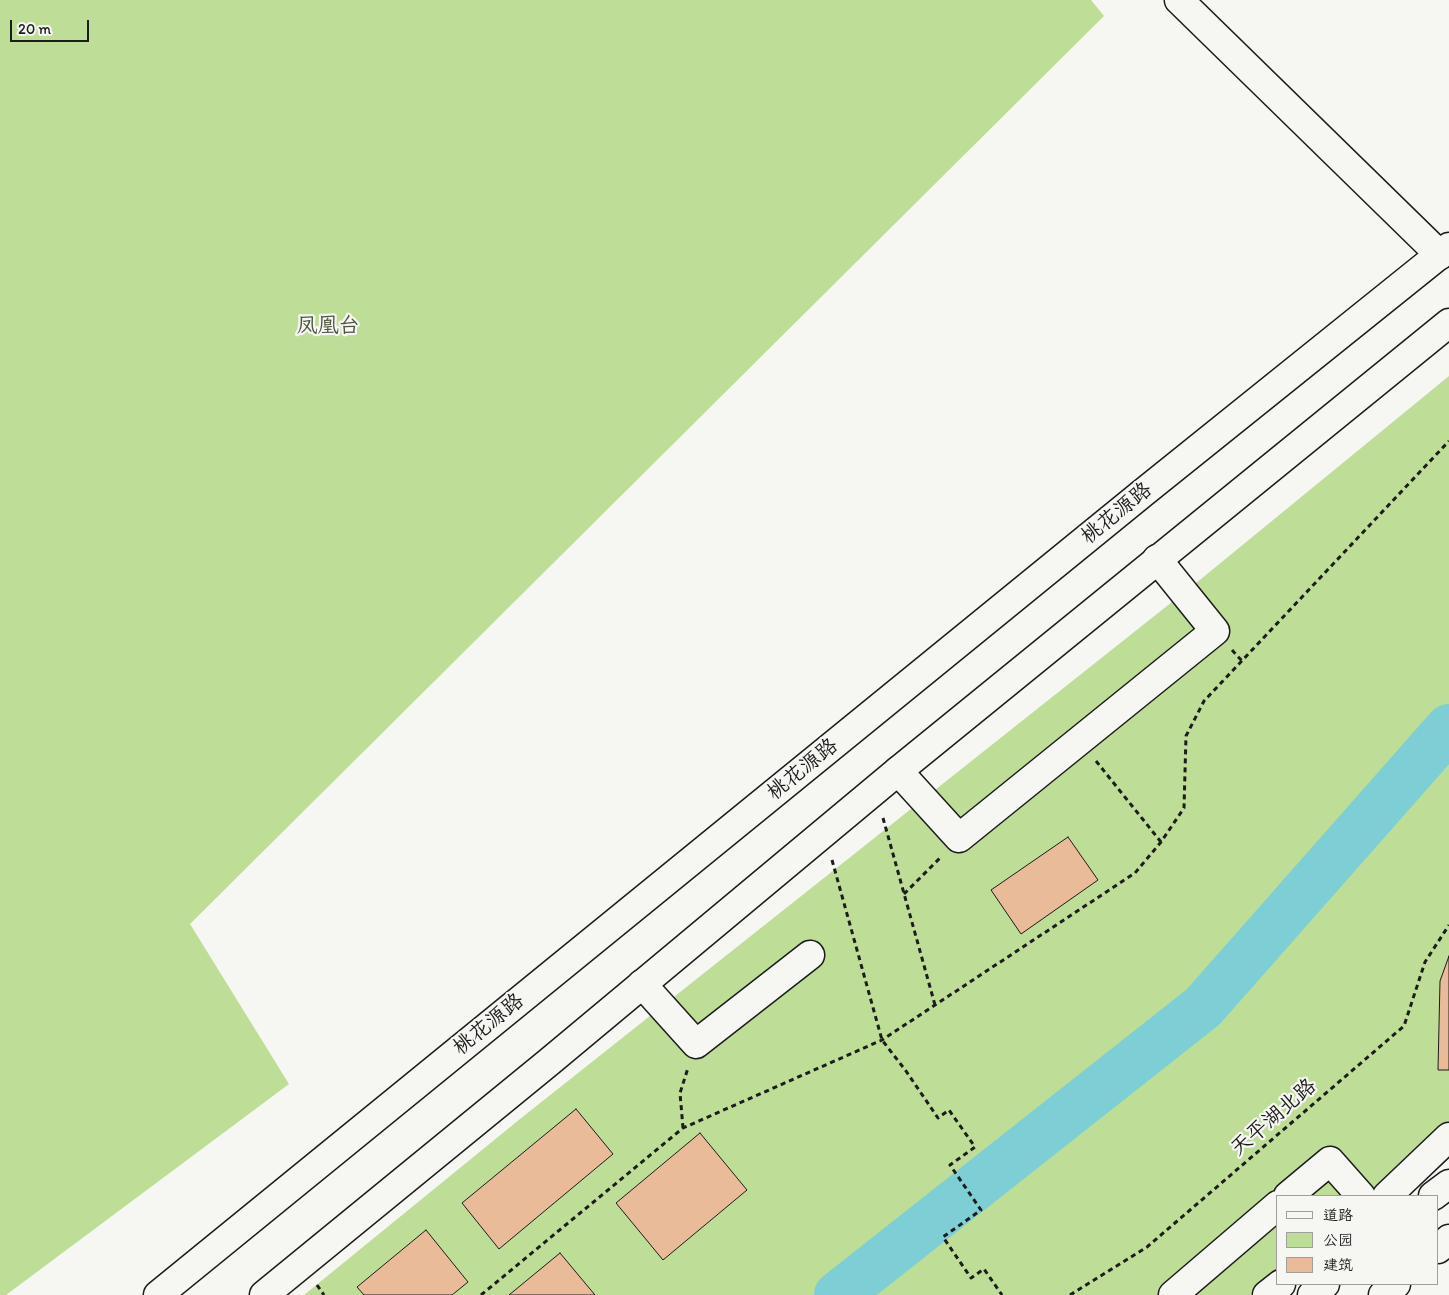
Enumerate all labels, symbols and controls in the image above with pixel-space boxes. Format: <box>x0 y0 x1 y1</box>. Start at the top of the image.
scale bar <box>12 10 91 42</box>
text: 20 m <box>18 20 51 38</box>
park label: 凤凰台 <box>297 314 359 340</box>
street label: 桃花源路 <box>1076 478 1158 550</box>
street label: 桃花源路 <box>762 734 844 806</box>
street label: 桃花源路 <box>448 989 530 1061</box>
street label: 天平湖北路 <box>1226 1074 1322 1162</box>
legend <box>1276 1195 1439 1285</box>
text: 道路 <box>1323 1206 1353 1224</box>
text: 公园 <box>1323 1231 1353 1249</box>
text: 建筑 <box>1323 1256 1353 1274</box>

